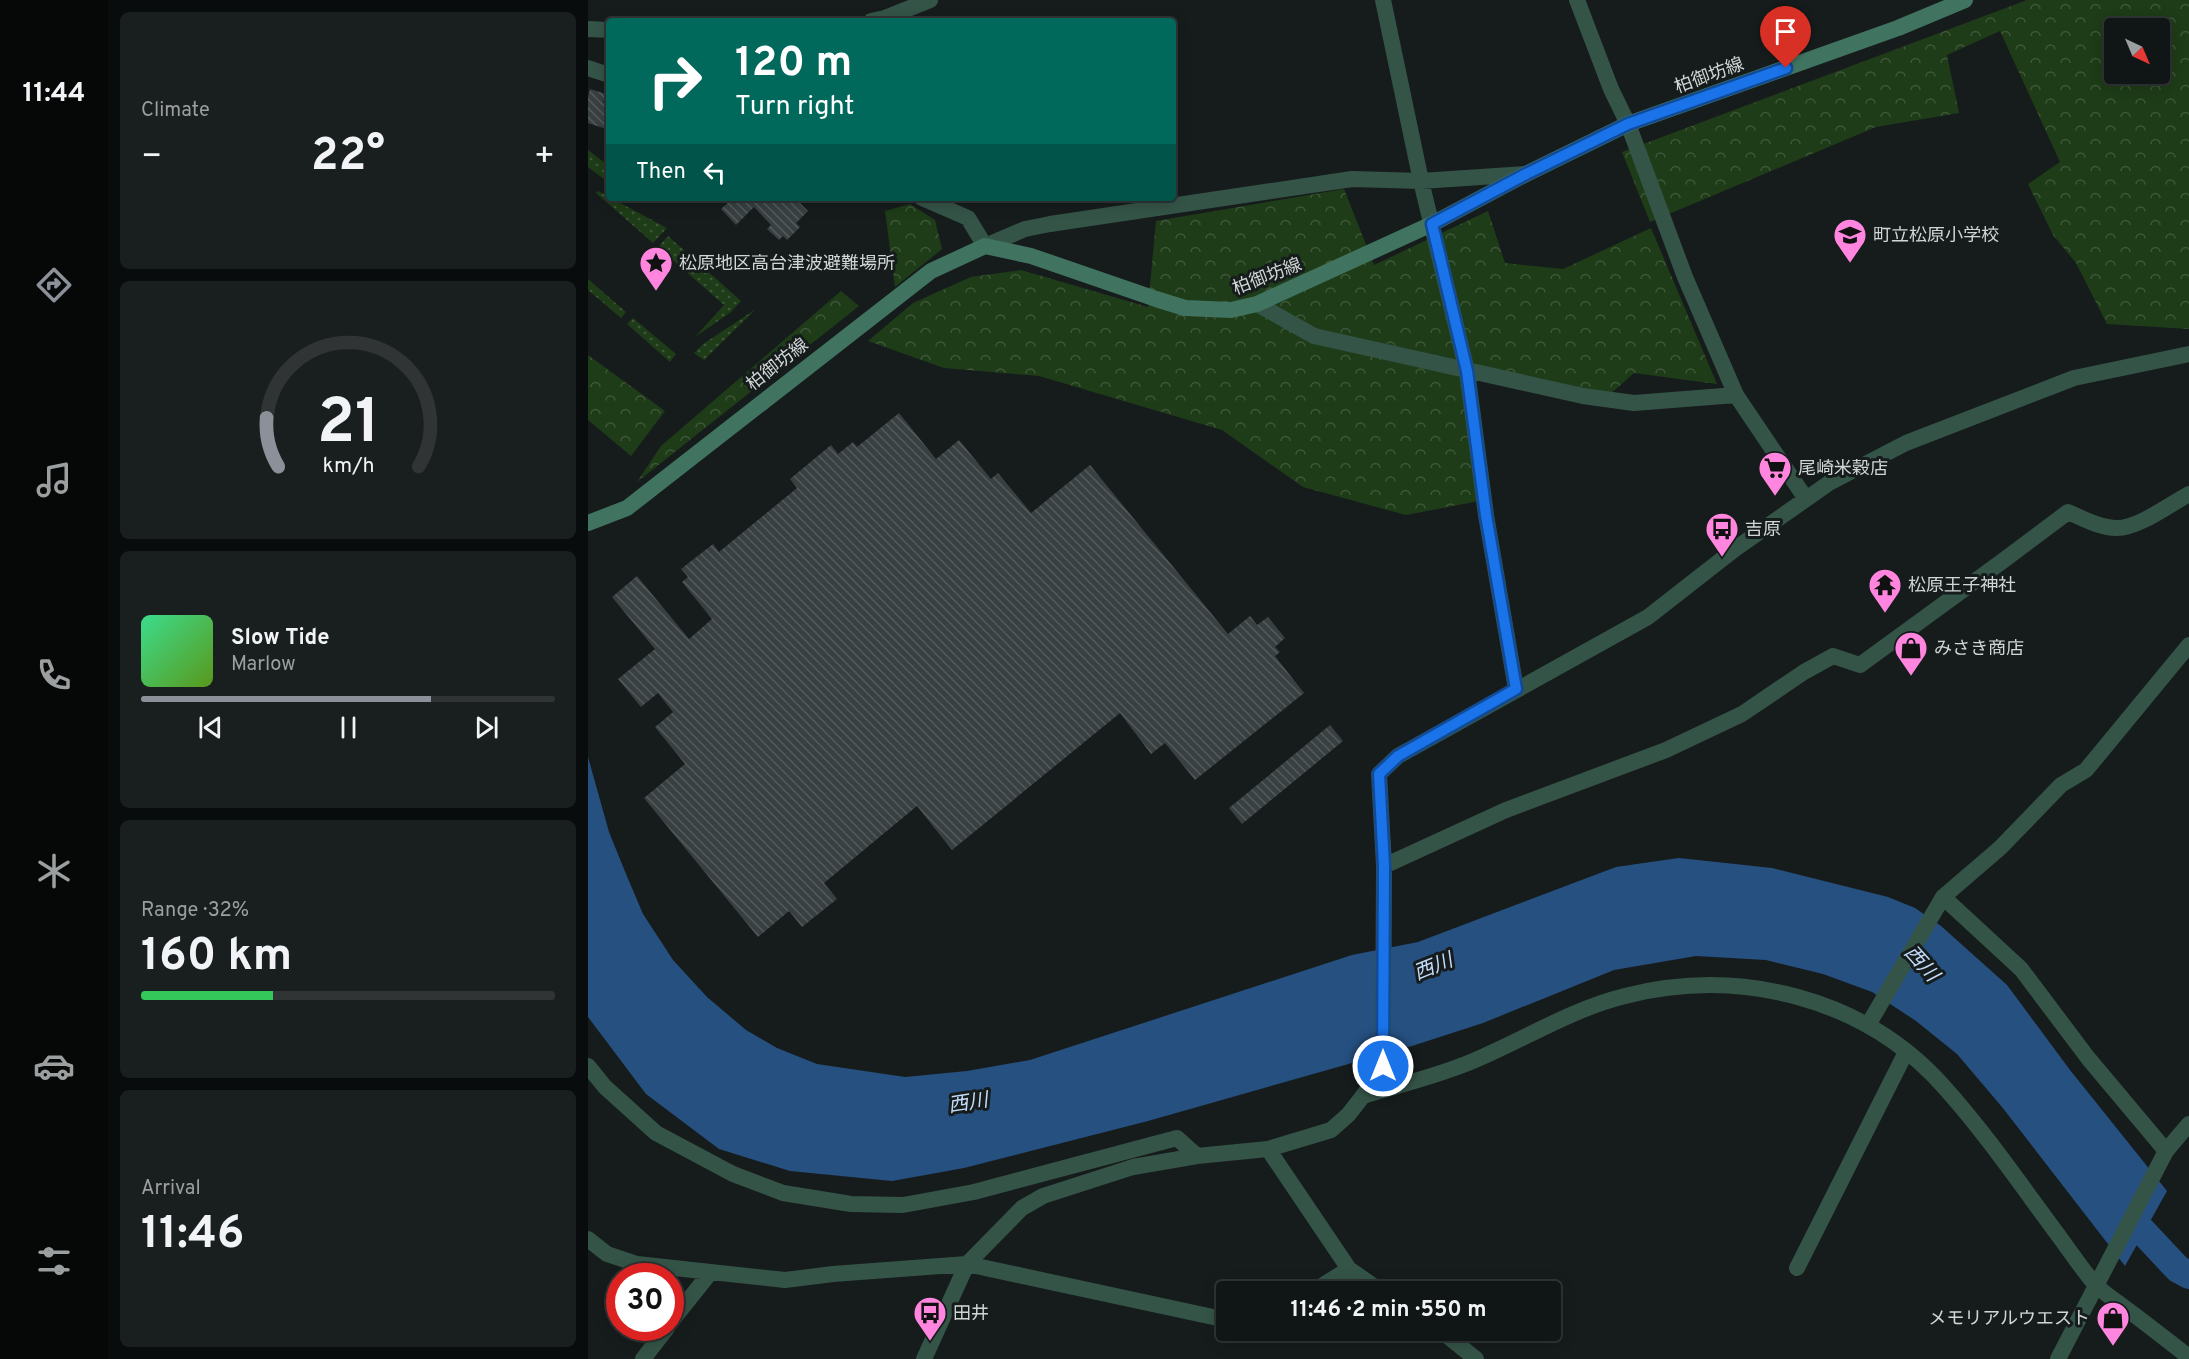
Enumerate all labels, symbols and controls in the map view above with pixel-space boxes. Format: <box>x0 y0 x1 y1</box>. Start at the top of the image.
pin <box>1760 6 1811 68</box>
icon: arrive <box>1769 15 1802 48</box>
north arrow <box>2104 18 2170 84</box>
map controls <box>2104 18 2170 84</box>
text: 120 m <box>735 38 852 91</box>
icon: right <box>636 42 714 120</box>
street label: 柏御坊線 <box>1672 53 1747 100</box>
text: 11:44 <box>23 77 85 111</box>
text: Turn right <box>735 90 854 124</box>
text: Climate <box>141 98 210 124</box>
text: 22° <box>311 129 385 186</box>
text: − <box>141 137 162 179</box>
text: + <box>534 137 555 179</box>
icon: left <box>698 156 731 189</box>
text: Then <box>636 159 686 186</box>
school or university icon: 町立松原小学校 <box>1832 217 1868 264</box>
place label: 町立松原小学校 <box>1873 225 1999 248</box>
place icon: 松原地区高台津波避難場所 <box>638 245 674 292</box>
place label: 松原地区高台津波避難場所 <box>679 253 895 276</box>
street label: 柏御坊線 <box>1230 254 1305 301</box>
icon: directions <box>33 264 75 306</box>
street label: 柏御坊線 <box>742 334 813 396</box>
text: 21 <box>316 386 380 465</box>
supermarket icon: 尾崎米穀店 <box>1757 450 1793 497</box>
text: km/h <box>322 454 374 481</box>
place label: 尾崎米穀店 <box>1798 458 1888 481</box>
icon: music <box>33 459 75 501</box>
bus stop icon: 吉原 <box>1704 511 1740 558</box>
place label: 吉原 <box>1745 519 1781 542</box>
temple icon: 松原王子神社 <box>1867 567 1903 614</box>
place label: 松原王子神社 <box>1908 575 2016 598</box>
text: Slow Tide <box>231 625 330 652</box>
shop icon: みさき商店 <box>1893 630 1929 677</box>
place label: みさき商店 <box>1934 638 2024 661</box>
text: Marlow <box>231 652 295 678</box>
icon: phone <box>33 654 75 696</box>
icon: previous <box>194 711 227 744</box>
icon: pause <box>332 711 365 744</box>
icon: next <box>470 711 503 744</box>
icon: climate <box>33 850 75 892</box>
text: Range · 32% <box>141 898 249 924</box>
text: 160 km <box>141 929 292 986</box>
water label: 西川 <box>1897 941 1945 989</box>
water label: 西川 <box>1410 948 1459 987</box>
position arrow <box>1351 1034 1415 1098</box>
icon: car <box>33 1045 75 1087</box>
water label: 西川 <box>947 1088 992 1120</box>
text: Arrival <box>141 1176 201 1202</box>
text: 11:46 <box>141 1207 245 1264</box>
icon: filters <box>33 1240 75 1282</box>
speed limit sign: 30 <box>606 1263 684 1341</box>
bus stop icon: 田井 <box>912 1295 948 1342</box>
text: 11:46 · 2 min · 550 m <box>1290 1297 1487 1324</box>
shop icon: メモリアルウエスト <box>2095 1300 2131 1347</box>
place label: 田井 <box>953 1303 989 1326</box>
place label: メモリアルウエスト <box>1928 1308 2090 1331</box>

